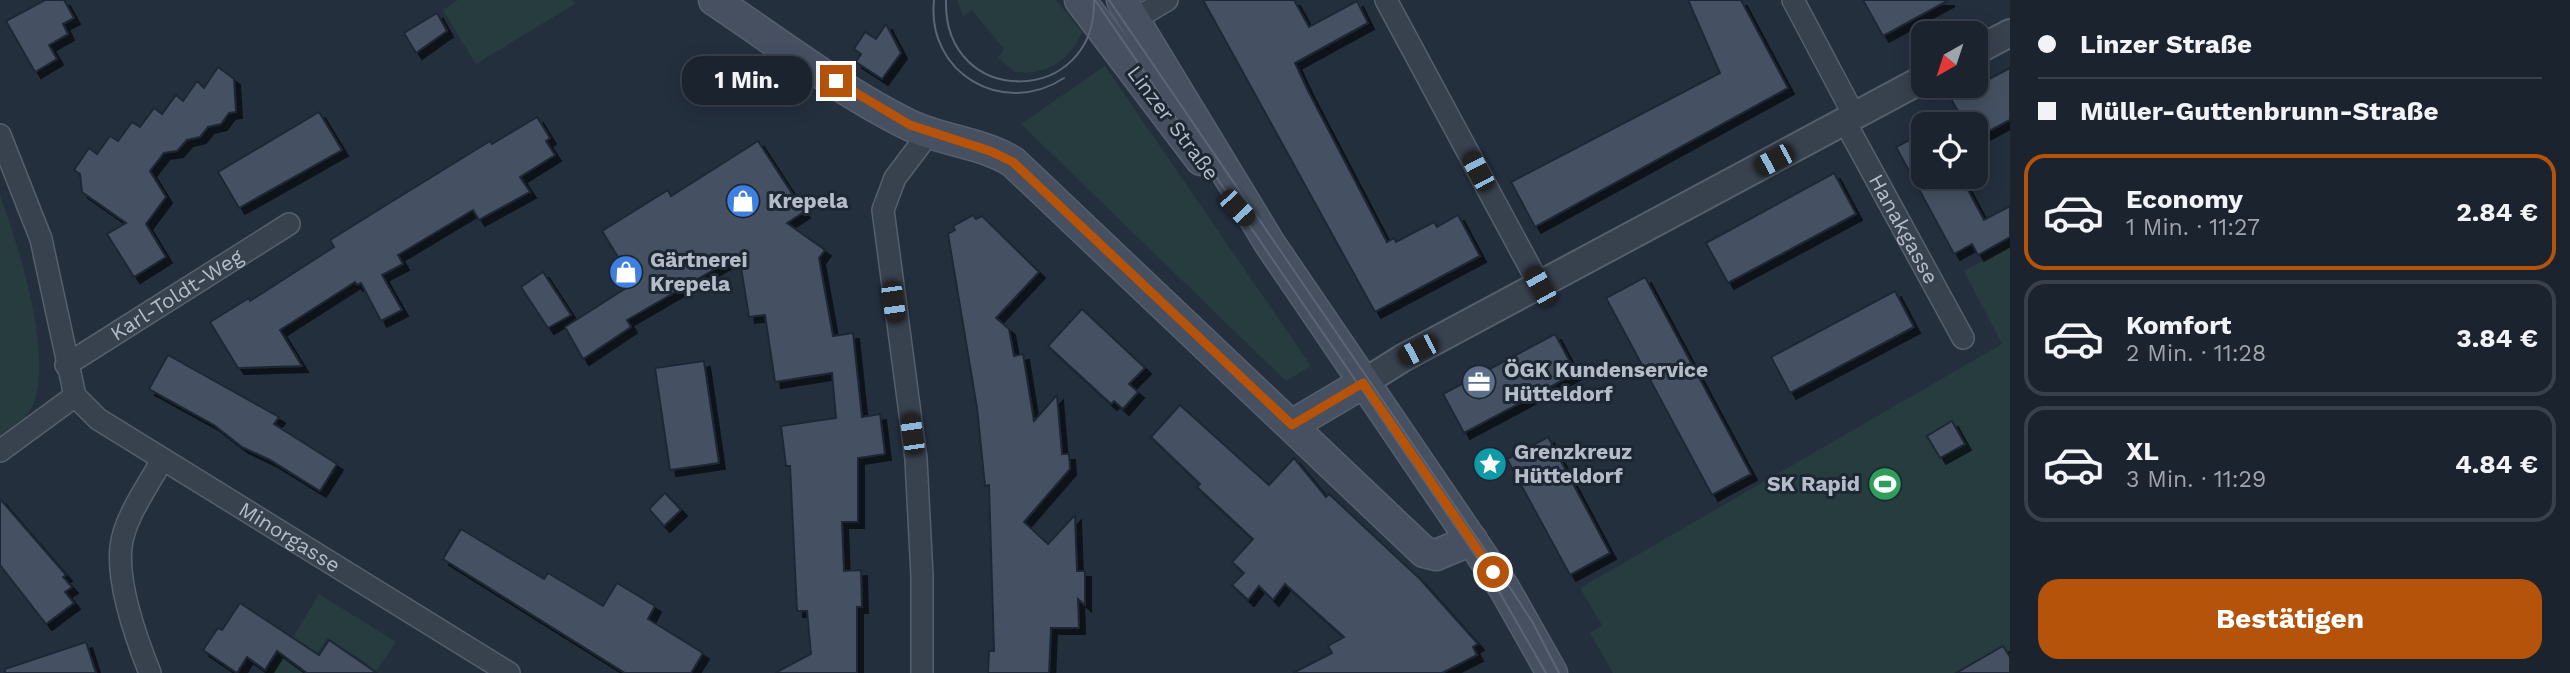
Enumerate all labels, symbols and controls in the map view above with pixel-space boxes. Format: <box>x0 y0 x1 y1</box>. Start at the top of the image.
north arrow <box>1911 21 1988 98</box>
map controls <box>1911 21 1988 189</box>
text: Linzer Straße <box>2080 29 2252 59</box>
callout: 1 Min. <box>682 56 812 106</box>
street label: Linzer Straße <box>1122 60 1225 185</box>
route end <box>820 65 852 97</box>
text: 1 Min. <box>714 67 780 94</box>
text: Müller-Guttenbrunn-Straße <box>2080 96 2438 126</box>
button: locate <box>1911 112 1988 189</box>
car <box>1751 141 1798 179</box>
car <box>1459 148 1498 194</box>
street label: Hanakgasse <box>1864 170 1944 288</box>
icon: car <box>2042 181 2105 244</box>
shop icon: Krepela <box>724 182 762 220</box>
text: Economy <box>2126 184 2243 214</box>
car <box>1215 185 1260 231</box>
place label: Krepela <box>768 188 849 213</box>
text: 2.84 € <box>2456 197 2538 227</box>
text: 1 Min. · 11:27 <box>2126 214 2260 241</box>
street label: Karl-Toldt-Weg <box>105 243 248 346</box>
place label: Gärtnerei Krepela <box>650 247 748 296</box>
shop icon: Gärtnerei Krepela <box>607 253 645 291</box>
car <box>1521 263 1560 309</box>
car <box>880 280 907 324</box>
icon: car <box>2042 307 2105 370</box>
text: Komfort <box>2126 310 2231 340</box>
text: 3.84 € <box>2456 323 2538 353</box>
car <box>1395 331 1442 369</box>
text: 2 Min. · 11:28 <box>2126 340 2266 367</box>
place label: ÖGK Kundenservice Hütteldorf <box>1504 357 1708 406</box>
office icon: ÖGK Kundenservice Hütteldorf <box>1460 363 1498 401</box>
car <box>899 412 926 456</box>
icon: car <box>2042 433 2105 496</box>
text: XL <box>2126 436 2159 466</box>
place label: Grenzkreuz Hütteldorf <box>1514 439 1632 488</box>
place icon: Grenzkreuz Hütteldorf <box>1471 445 1509 483</box>
text: 4.84 € <box>2455 449 2538 479</box>
sports icon: SK Rapid <box>1866 465 1904 503</box>
text: 3 Min. · 11:29 <box>2126 466 2266 493</box>
place label: SK Rapid <box>1767 471 1860 496</box>
street label: Minorgasse <box>234 496 345 578</box>
route start <box>1477 556 1509 588</box>
button: Bestätigen <box>2038 579 2542 659</box>

